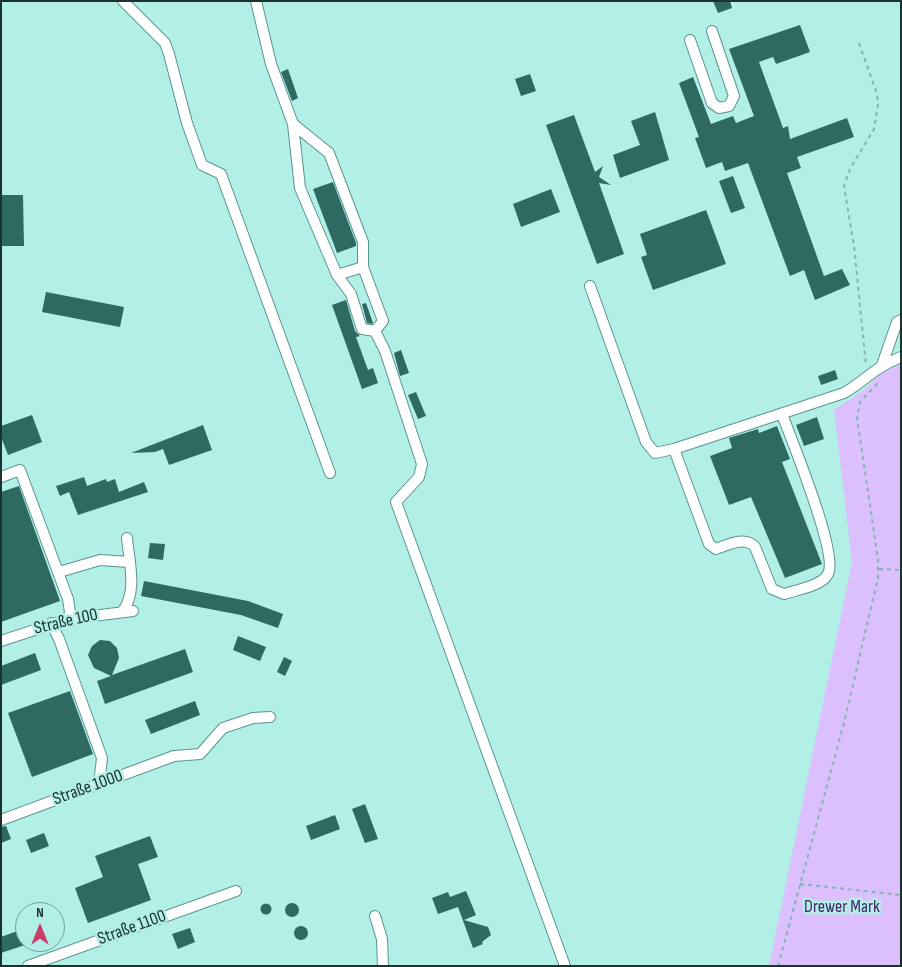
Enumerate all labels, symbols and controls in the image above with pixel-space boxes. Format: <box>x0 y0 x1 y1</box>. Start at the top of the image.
street label: Straße 100 <box>32 604 100 640</box>
street label: Straße 1000 <box>50 765 126 811</box>
park label: Drewer Mark <box>804 896 880 918</box>
north arrow <box>15 902 65 952</box>
text: N <box>36 904 44 921</box>
street label: Straße 1100 <box>95 906 169 950</box>

